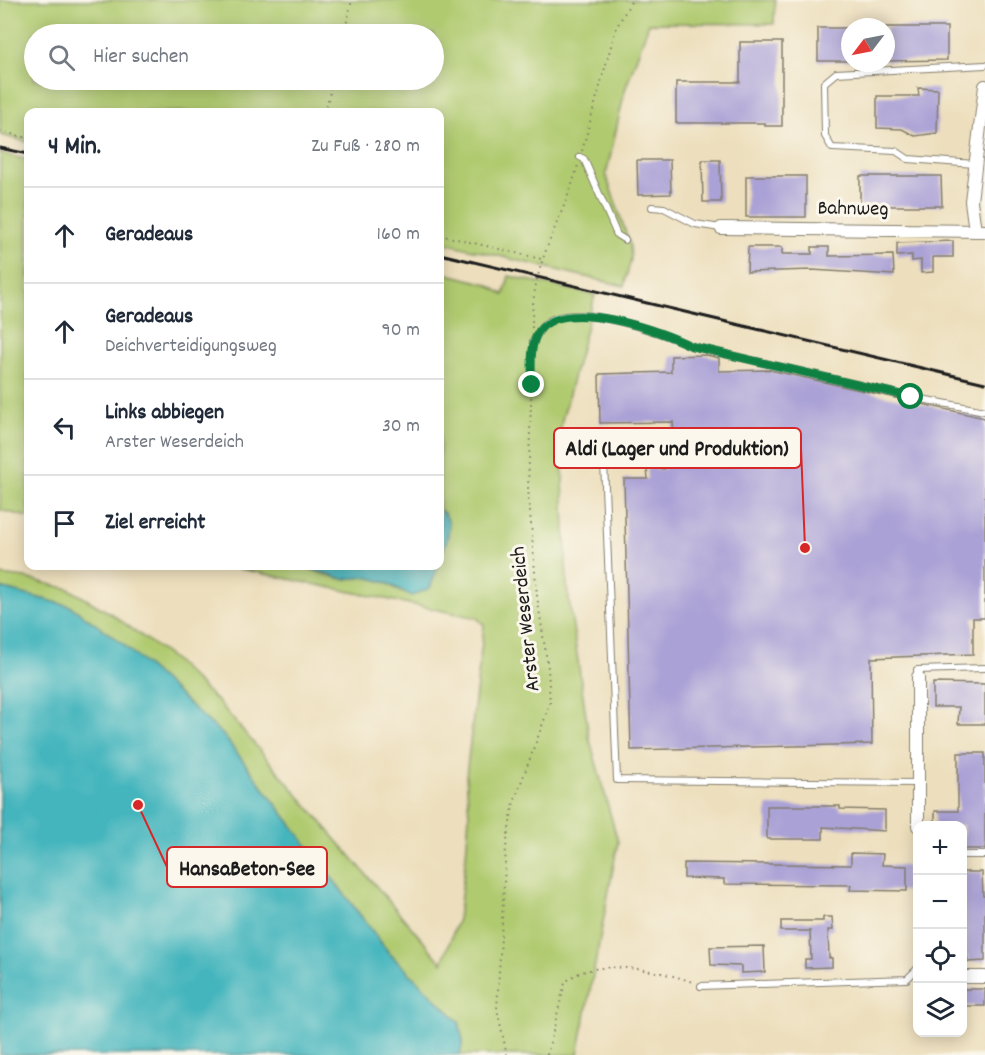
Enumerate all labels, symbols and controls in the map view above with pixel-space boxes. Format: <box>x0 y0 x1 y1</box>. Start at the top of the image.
north arrow <box>841 18 895 72</box>
search box <box>24 24 444 90</box>
icon: search <box>45 41 78 74</box>
text: Hier suchen <box>93 42 189 73</box>
text: 4 Min. <box>48 129 101 166</box>
text: Zu Fuß · 280 m <box>311 133 420 161</box>
street label: Bahnweg <box>817 194 889 226</box>
icon: ahead <box>48 219 81 252</box>
text: Geradeaus <box>105 220 193 251</box>
text: 160 m <box>377 221 420 249</box>
text: Geradeaus <box>105 302 193 333</box>
icon: ahead <box>48 315 81 348</box>
text: 90 m <box>382 317 420 345</box>
text: Deichverteidigungsweg <box>105 333 277 361</box>
route end <box>518 371 544 397</box>
route start <box>897 383 923 409</box>
text: Links abbiegen <box>105 398 224 429</box>
icon: left <box>48 411 81 444</box>
text: 30 m <box>382 413 420 441</box>
callout: Aldi (Lager und Produktion) <box>554 428 801 468</box>
text: Arster Weserdeich <box>105 429 244 457</box>
text: Aldi (Lager und Produktion) <box>565 435 789 466</box>
icon: arrive <box>48 507 81 540</box>
text: Ziel erreicht <box>105 508 205 539</box>
street label: Arster Weserdeich <box>504 545 550 693</box>
map controls <box>913 821 967 1037</box>
button: + <box>913 821 967 875</box>
callout: HansaBeton-See <box>167 847 327 887</box>
text: HansaBeton-See <box>179 855 315 886</box>
button: − <box>913 875 967 929</box>
button: locate <box>913 929 967 983</box>
button: layers <box>913 983 967 1037</box>

